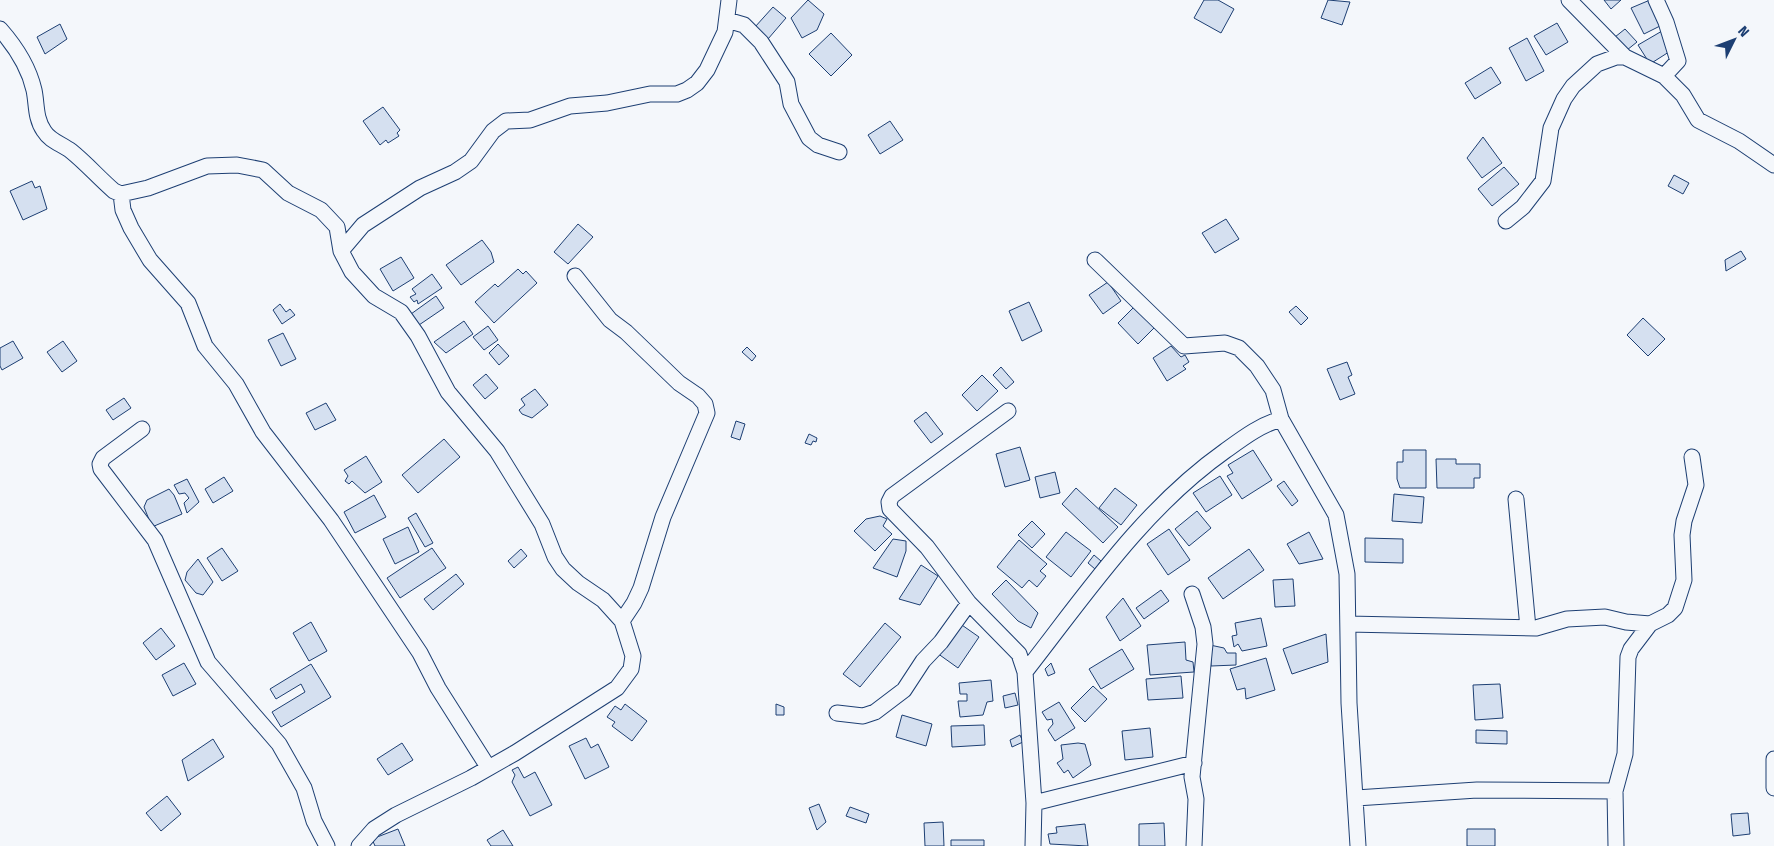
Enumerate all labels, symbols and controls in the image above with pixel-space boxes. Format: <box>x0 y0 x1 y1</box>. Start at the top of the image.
north arrow <box>1709 15 1759 65</box>
text: N <box>1734 23 1752 40</box>

